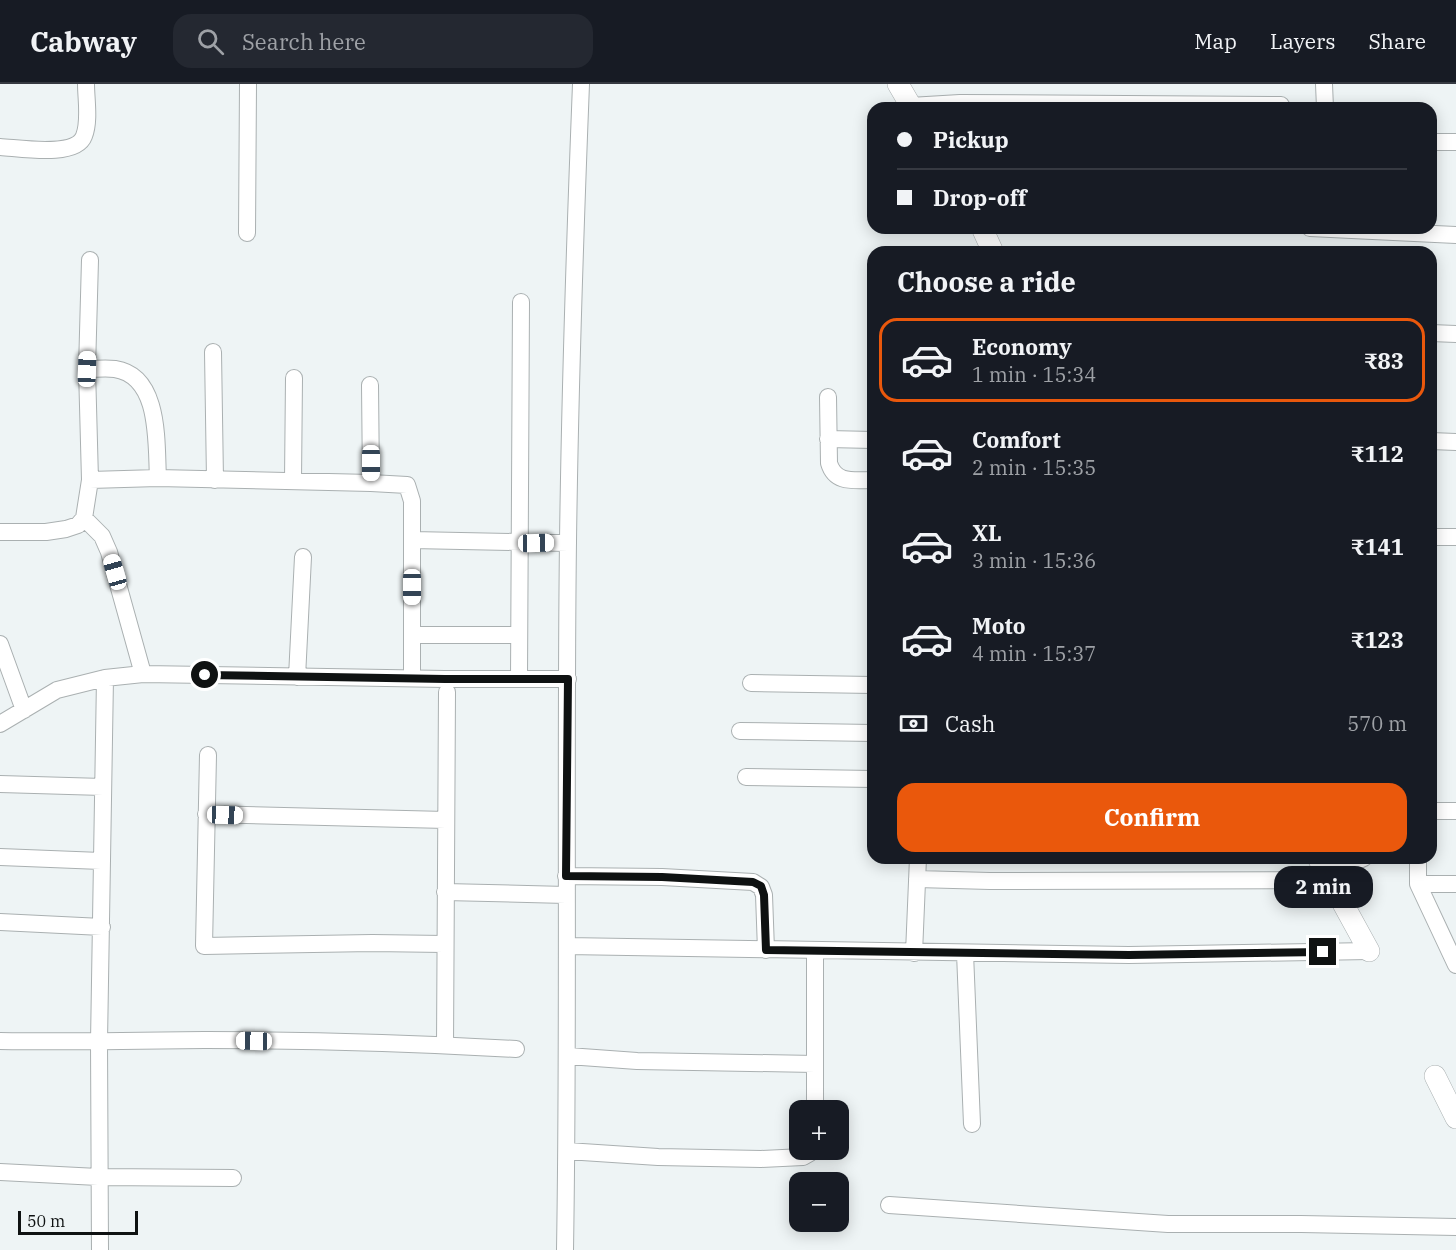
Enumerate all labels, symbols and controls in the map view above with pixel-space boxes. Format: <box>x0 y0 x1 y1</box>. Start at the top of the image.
search box <box>173 14 593 68</box>
text: Cabway <box>30 23 137 60</box>
icon: search <box>194 25 227 58</box>
text: Search here <box>242 27 366 56</box>
text: Map <box>1194 27 1237 55</box>
text: Layers <box>1270 27 1336 55</box>
text: Share <box>1369 27 1426 55</box>
text: Pickup <box>933 125 1009 154</box>
text: Drop-off <box>933 183 1027 212</box>
text: Choose a ride <box>897 264 1076 299</box>
text: Economy <box>972 332 1072 361</box>
icon: car <box>900 333 954 387</box>
text: ₹83 <box>1363 346 1404 375</box>
car <box>77 351 97 387</box>
text: 1 min · 15:34 <box>972 361 1096 388</box>
text: Comfort <box>972 425 1061 454</box>
icon: car <box>900 426 954 480</box>
text: ₹112 <box>1350 439 1404 468</box>
car <box>362 445 380 481</box>
text: 2 min · 15:35 <box>972 454 1096 481</box>
text: XL <box>972 518 1002 547</box>
icon: car <box>900 519 954 573</box>
text: ₹141 <box>1350 532 1404 561</box>
car <box>518 534 554 552</box>
text: 3 min · 15:36 <box>972 547 1096 574</box>
car <box>101 552 129 592</box>
car <box>403 569 421 605</box>
text: Moto <box>972 611 1026 640</box>
icon: car <box>900 612 954 666</box>
text: ₹123 <box>1350 625 1404 654</box>
text: 4 min · 15:37 <box>972 640 1096 667</box>
route start <box>191 661 218 688</box>
icon: cash <box>897 707 930 740</box>
text: Cash <box>945 709 996 738</box>
text: 570 m <box>1347 710 1407 737</box>
button: Confirm <box>897 783 1407 852</box>
car <box>207 805 243 825</box>
callout: 2 min <box>1274 865 1372 907</box>
text: 2 min <box>1296 873 1352 900</box>
route end <box>1309 938 1336 965</box>
car <box>236 1032 272 1050</box>
map controls <box>789 1100 849 1232</box>
button: + <box>789 1100 849 1160</box>
button: − <box>789 1172 849 1232</box>
scale bar <box>18 1208 138 1236</box>
text: 50 m <box>27 1211 65 1231</box>

